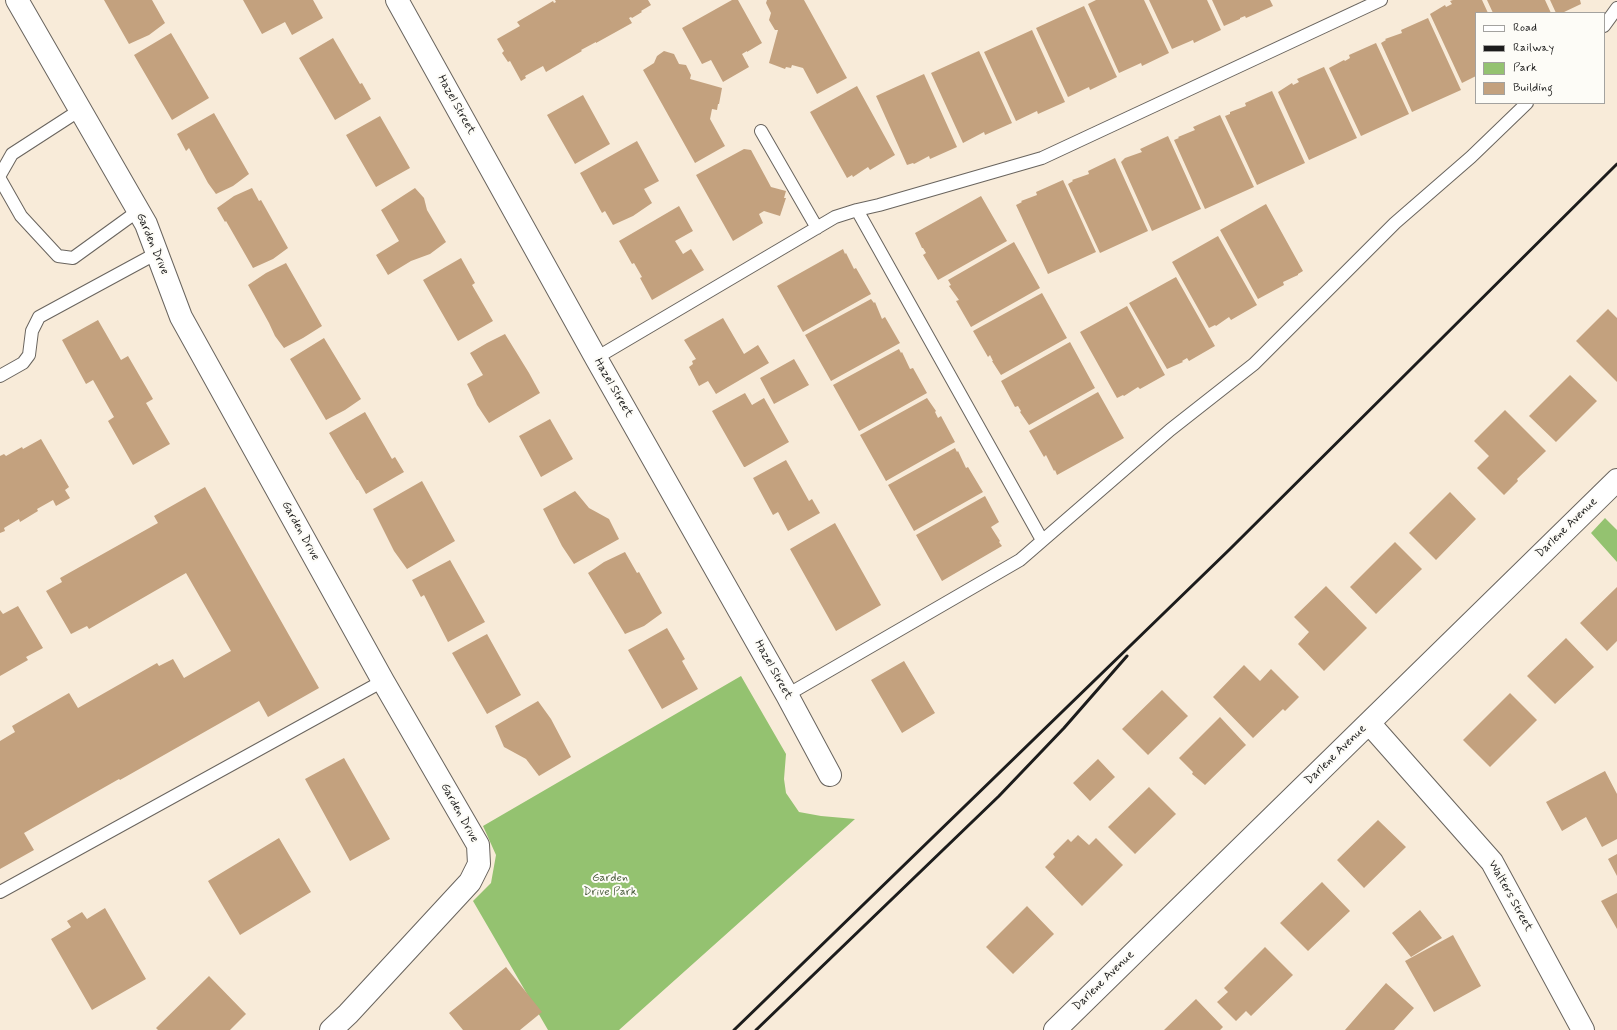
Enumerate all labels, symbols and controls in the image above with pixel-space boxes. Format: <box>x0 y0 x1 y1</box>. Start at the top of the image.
legend <box>1475 12 1605 104</box>
text: Road <box>1513 20 1537 36</box>
text: Railway <box>1513 40 1554 56</box>
text: Park <box>1513 60 1537 76</box>
street label: Hazel Street <box>434 73 478 137</box>
text: Building <box>1513 80 1553 96</box>
street label: Garden Drive <box>133 211 171 277</box>
street label: Hazel Street <box>590 356 636 420</box>
street label: Darlene Avenue <box>1533 495 1601 561</box>
street label: Garden Drive <box>278 499 322 563</box>
street label: Hazel Street <box>751 638 795 702</box>
street label: Darlene Avenue <box>1302 722 1370 788</box>
street label: Garden Drive <box>437 781 481 845</box>
street label: Walters Street <box>1485 858 1535 934</box>
park label: Garden Drive Park <box>583 871 637 899</box>
street label: Darlene Avenue <box>1070 948 1138 1014</box>

